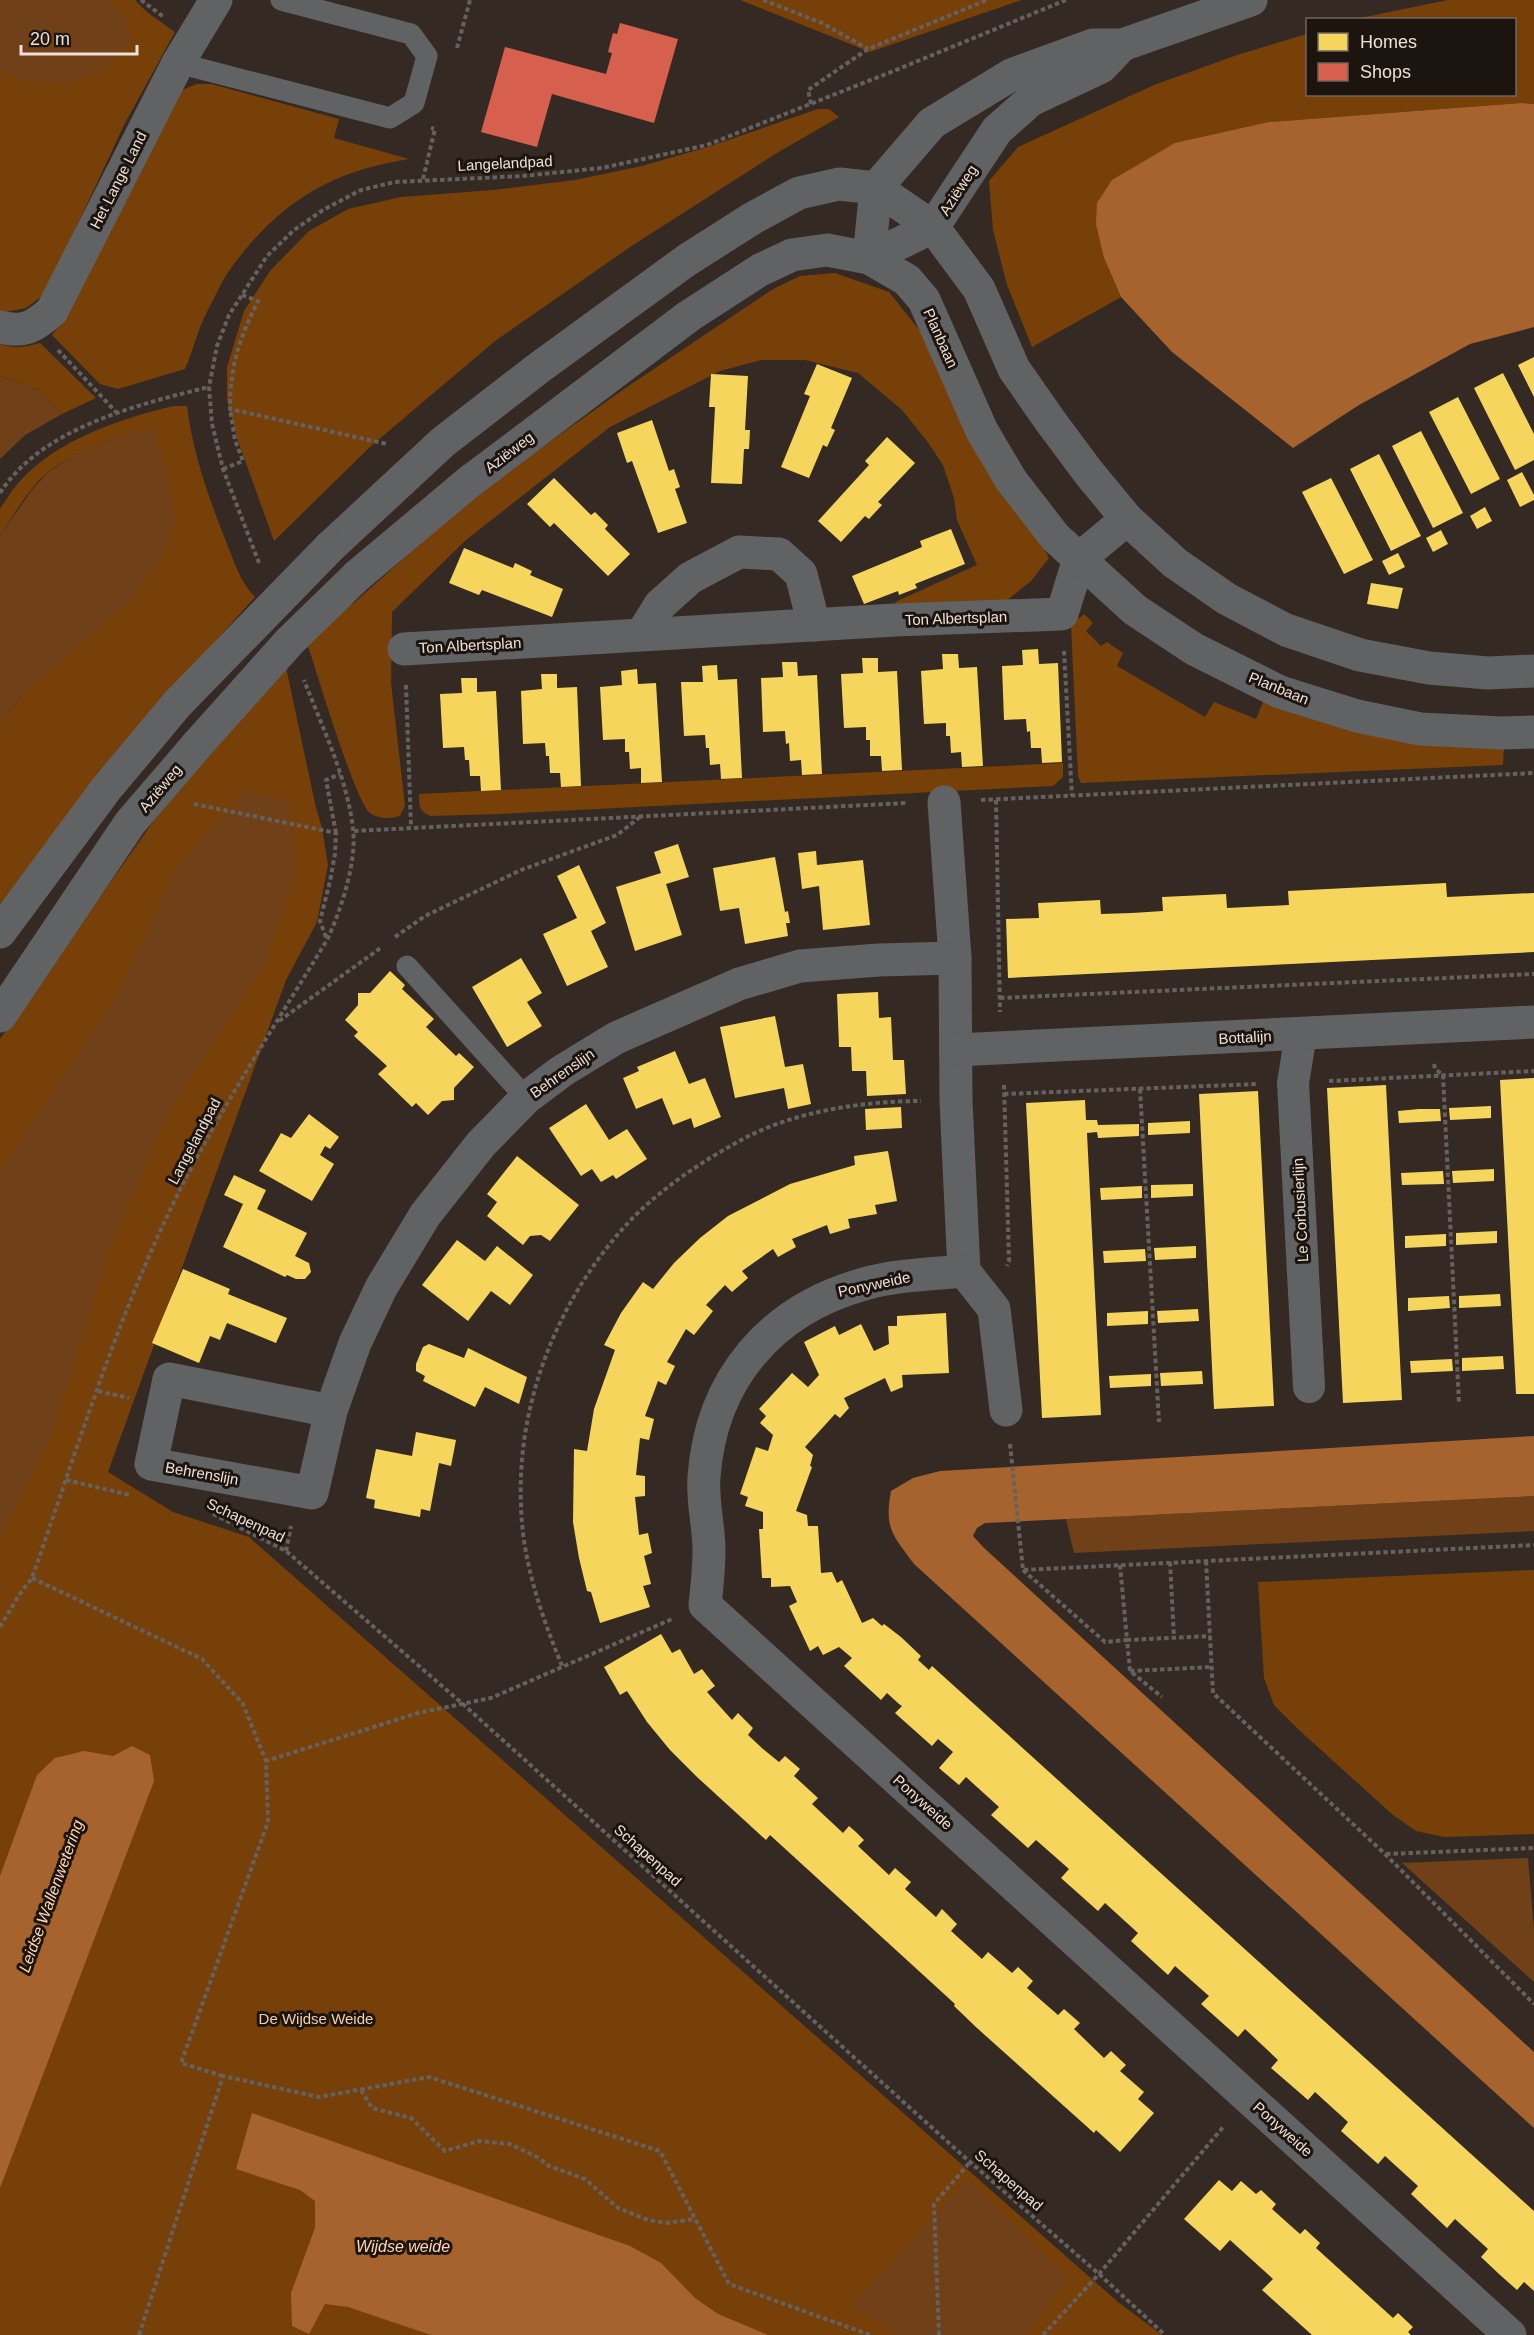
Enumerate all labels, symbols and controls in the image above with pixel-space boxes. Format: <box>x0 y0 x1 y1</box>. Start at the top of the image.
scale bar <box>21 18 136 56</box>
legend <box>1306 18 1516 96</box>
text: 20 m <box>30 29 70 49</box>
text: Homes <box>1360 32 1417 52</box>
text: Shops <box>1360 62 1411 82</box>
street label: Het Lange Land <box>86 129 150 231</box>
street label: Langelandpad <box>457 152 553 174</box>
street label: Aziëweg <box>935 162 981 218</box>
street label: Planbaan <box>920 306 962 370</box>
street label: Aziëweg <box>481 428 537 476</box>
street label: Ton Albertsplan <box>904 608 1008 628</box>
street label: Ton Albertsplan <box>418 634 522 656</box>
street label: Planbaan <box>1246 668 1312 708</box>
street label: Aziëweg <box>135 761 185 815</box>
street label: Bottalijn <box>1218 1027 1272 1047</box>
street label: Behrenslijn <box>527 1045 597 1101</box>
street label: Langelandpad <box>164 1095 224 1187</box>
street label: Le Corbusierlijn <box>1289 1158 1311 1262</box>
street label: Ponyweide <box>836 1268 912 1300</box>
street label: Behrenslijn <box>164 1458 240 1488</box>
street label: Schapenpad <box>204 1494 288 1546</box>
street label: Ponyweide <box>890 1771 956 1833</box>
water label: Leidse Wallenwetering <box>16 1817 87 1974</box>
street label: Schapenpad <box>611 1820 685 1890</box>
park label: De Wijdse Weide <box>259 2010 373 2027</box>
street label: Ponyweide <box>1250 2098 1316 2160</box>
street label: Schapenpad <box>972 2146 1046 2214</box>
water label: Wijdse weide <box>356 2238 450 2255</box>

